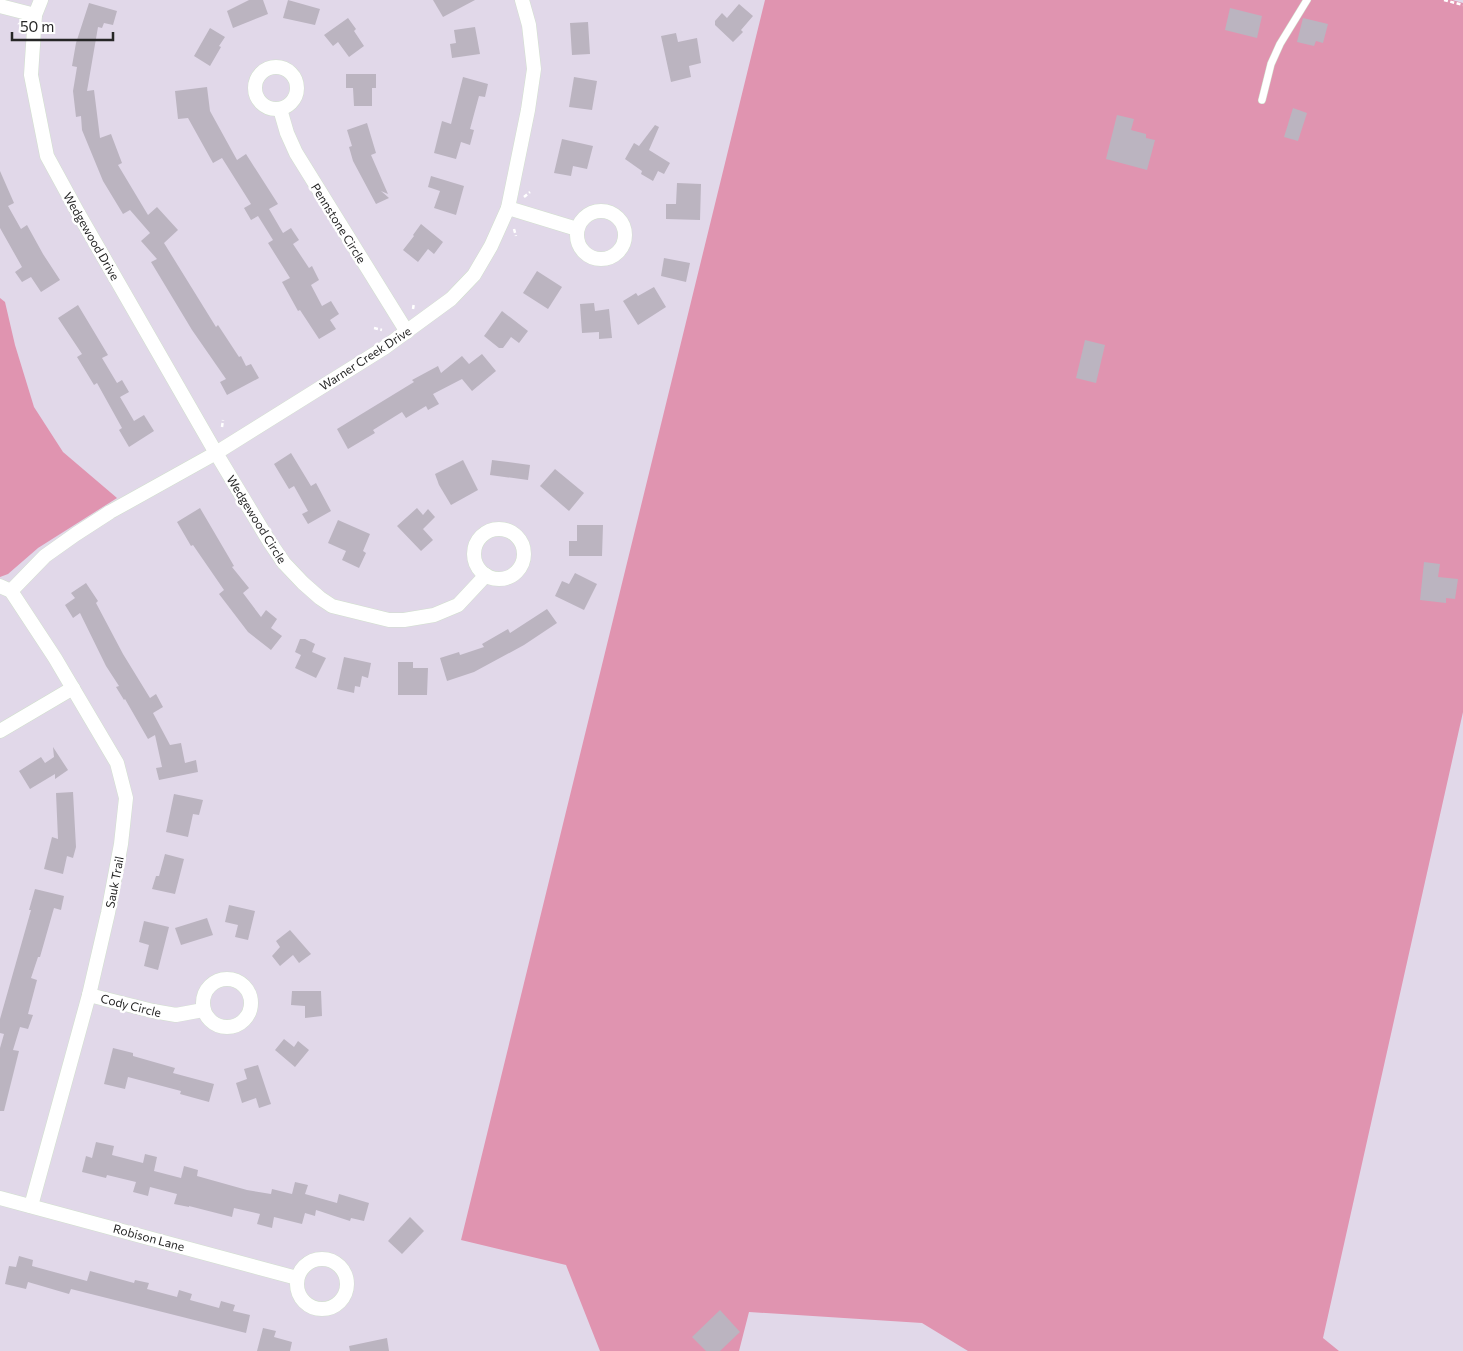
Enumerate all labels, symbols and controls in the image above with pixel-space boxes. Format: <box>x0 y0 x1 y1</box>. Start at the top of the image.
scale bar <box>12 10 114 42</box>
text: 50 m <box>20 17 54 35</box>
street label: Pennstone Circle <box>309 180 369 266</box>
street label: Wedgewood Drive <box>61 190 123 282</box>
street label: Warner Creek Drive <box>317 323 413 393</box>
street label: Wedgewood Circle <box>224 472 290 566</box>
street label: Sauk Trail <box>102 855 126 909</box>
street label: Cody Circle <box>99 991 163 1019</box>
street label: Robison Lane <box>112 1221 186 1253</box>

